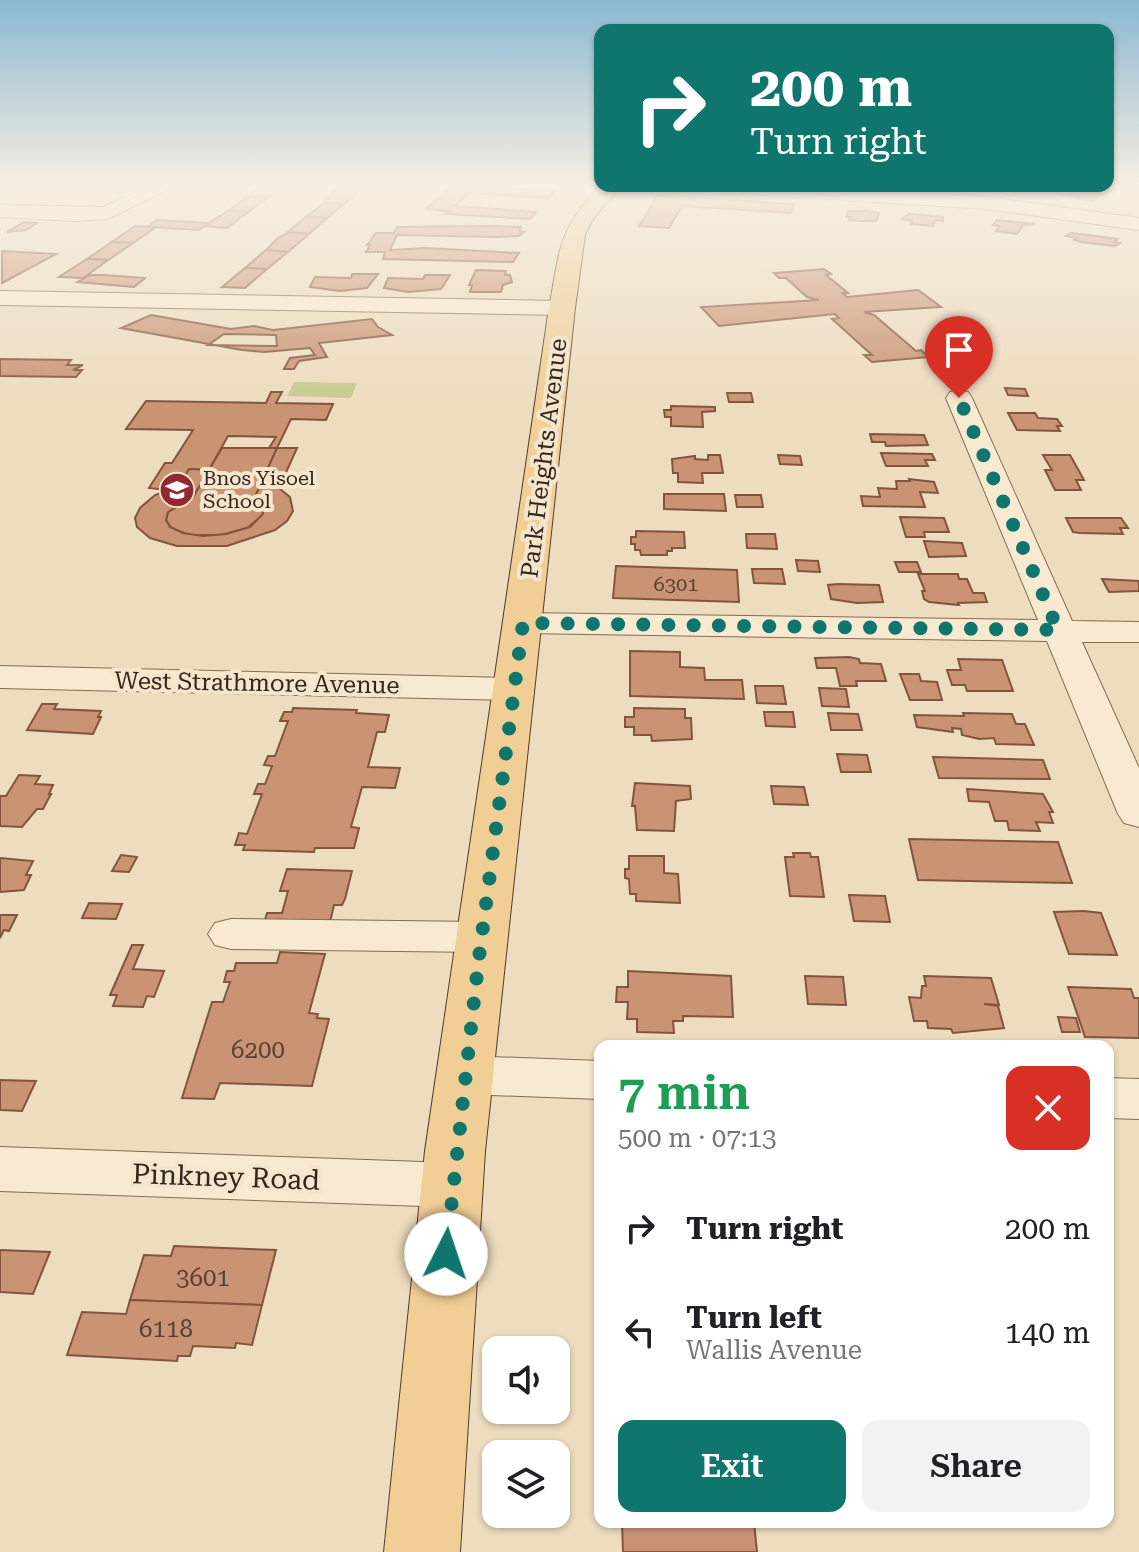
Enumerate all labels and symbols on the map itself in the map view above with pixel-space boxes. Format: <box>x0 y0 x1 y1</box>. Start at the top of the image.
pin <box>925 316 993 398</box>
street label: Park Heights Avenue <box>515 337 573 579</box>
place label: Bnos Yisoel School <box>203 466 315 513</box>
school or university icon: Bnos Yisoel School <box>158 471 196 509</box>
house number: 6301 <box>654 572 698 596</box>
street label: West Strathmore Avenue <box>114 667 400 699</box>
house number: 6200 <box>231 1036 285 1064</box>
street label: Pinkney Road <box>131 1157 321 1197</box>
position arrow <box>404 1212 488 1296</box>
house number: 3601 <box>176 1264 230 1292</box>
house number: 6118 <box>139 1315 193 1343</box>

